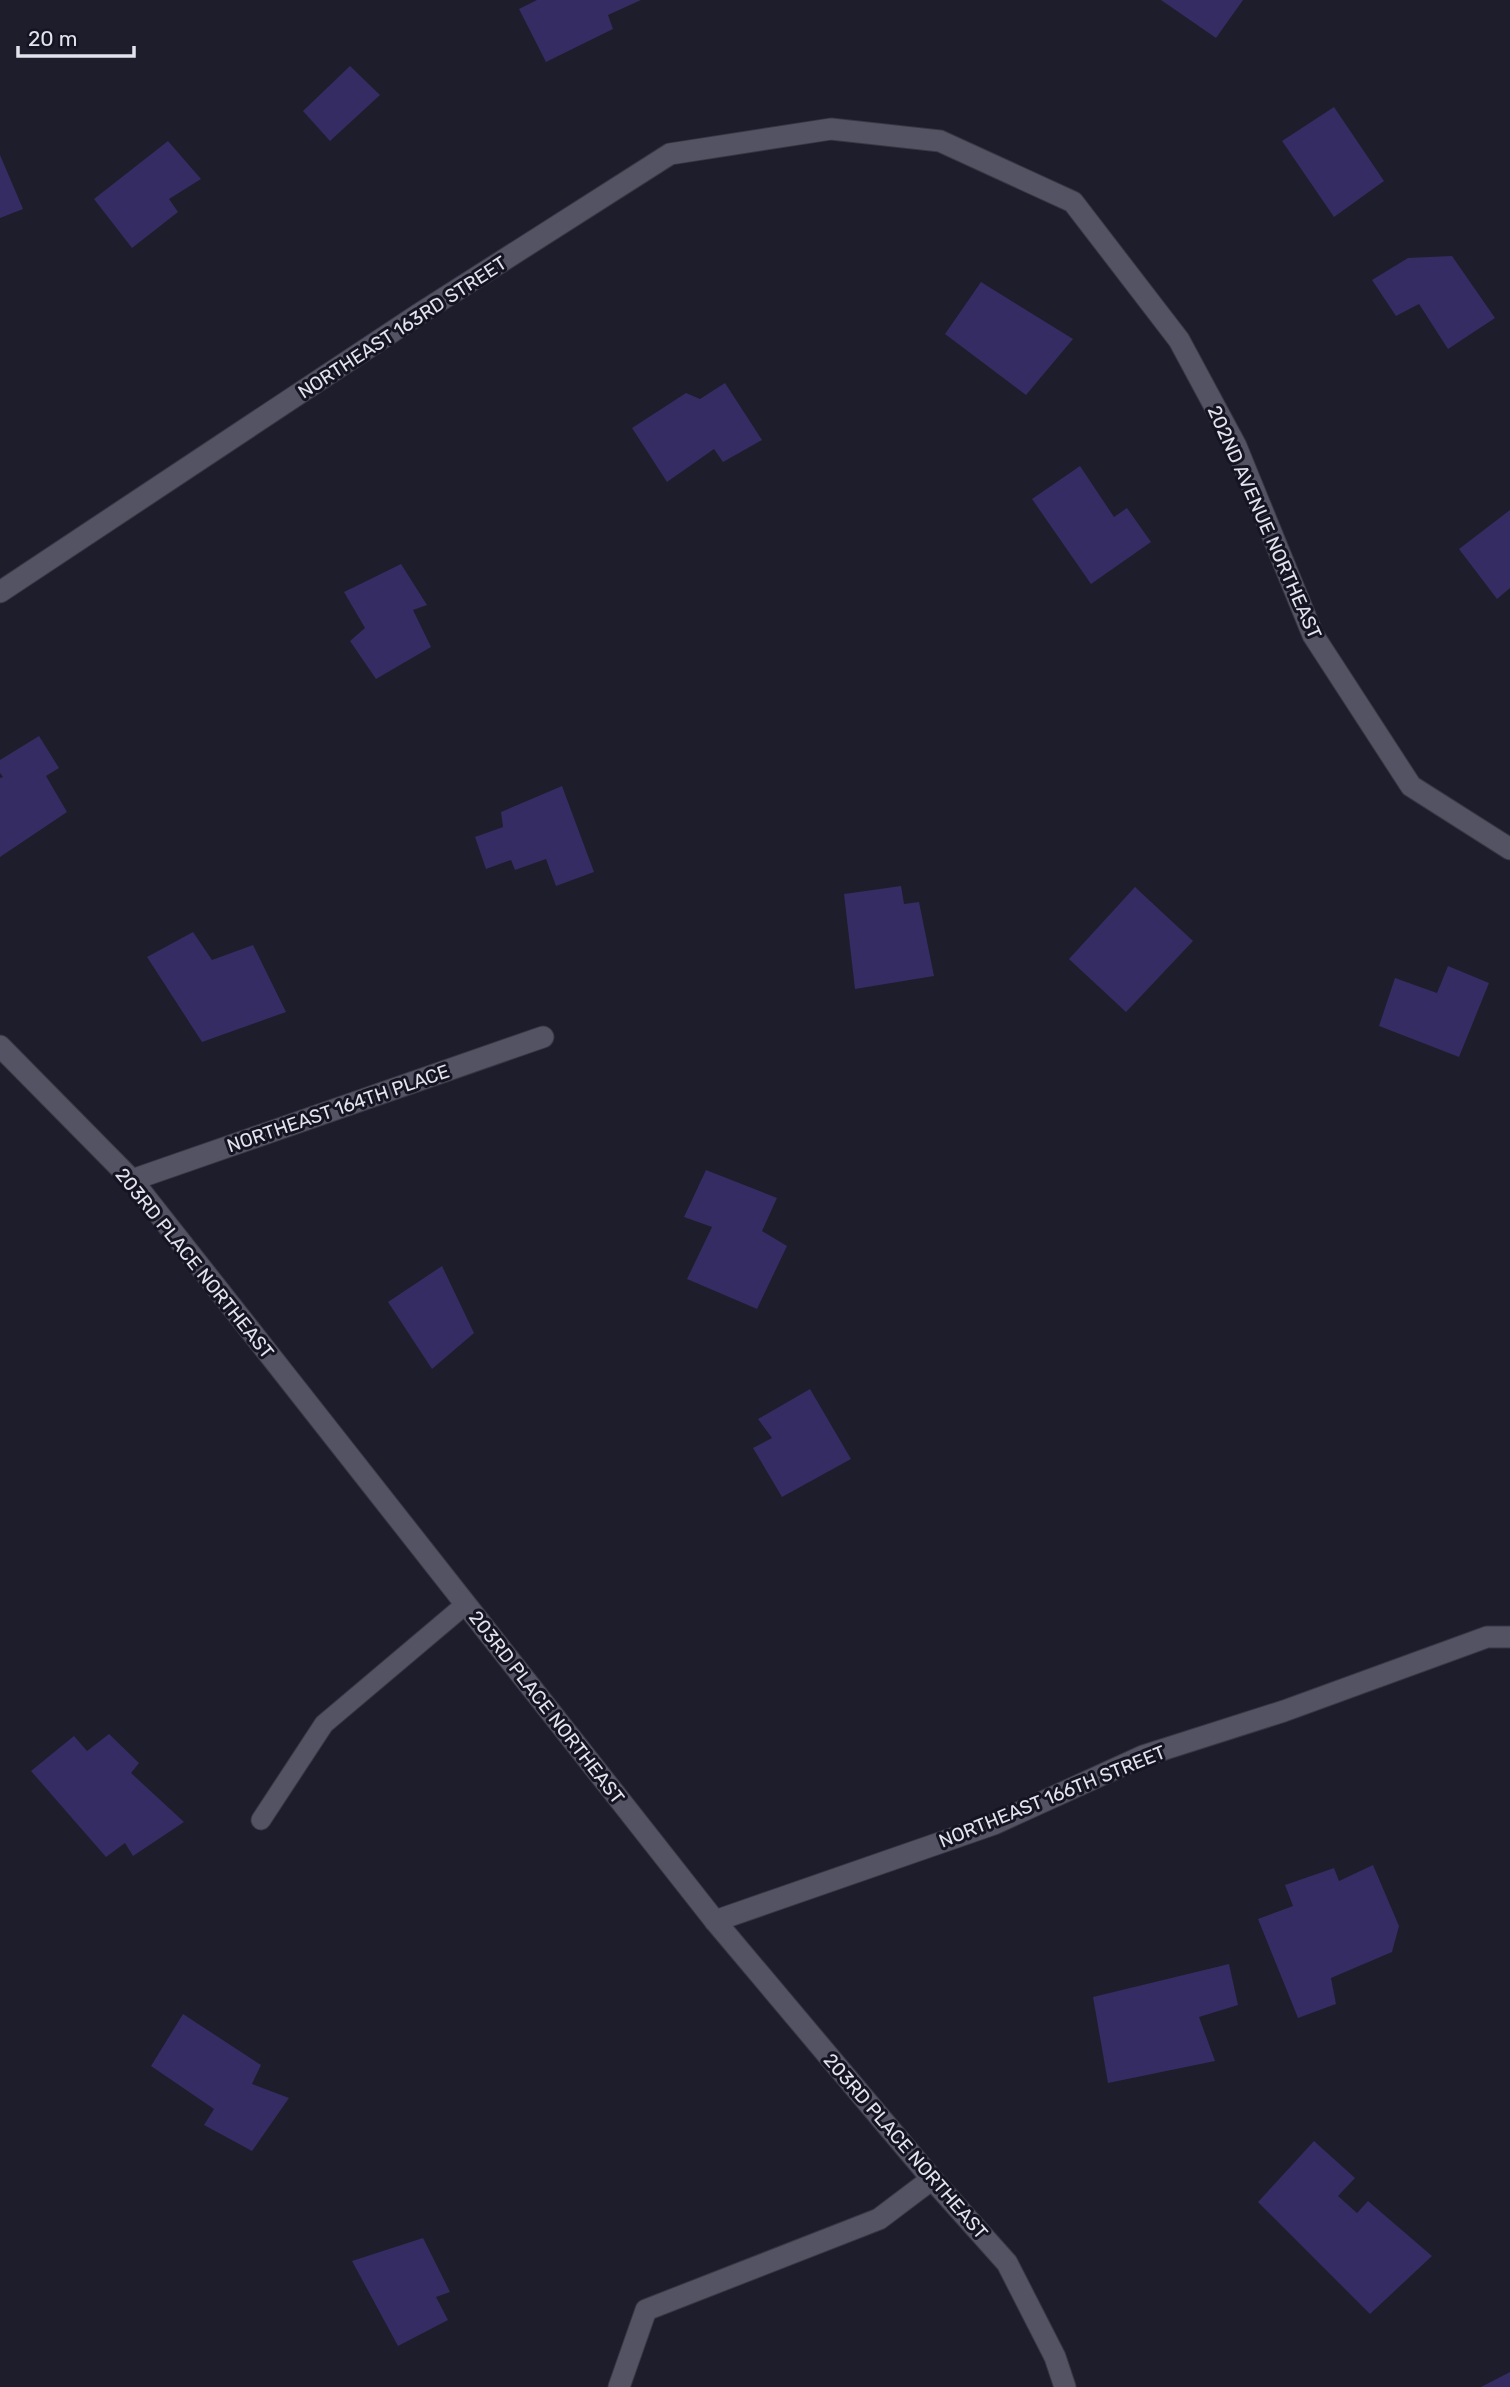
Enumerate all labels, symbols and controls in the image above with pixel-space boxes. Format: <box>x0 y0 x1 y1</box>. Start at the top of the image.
scale bar <box>18 14 133 58</box>
text: 20 m <box>28 26 77 51</box>
street label: NORTHEAST 163RD STREET <box>294 251 511 404</box>
street label: 202ND AVENUE NORTHEAST <box>1203 402 1326 642</box>
street label: NORTHEAST 164TH PLACE <box>224 1060 452 1157</box>
street label: 203RD PLACE NORTHEAST <box>111 1163 279 1363</box>
street label: 203RD PLACE NORTHEAST <box>464 1606 629 1808</box>
street label: NORTHEAST 166TH STREET <box>935 1740 1169 1853</box>
street label: 203RD PLACE NORTHEAST <box>819 2049 993 2244</box>

